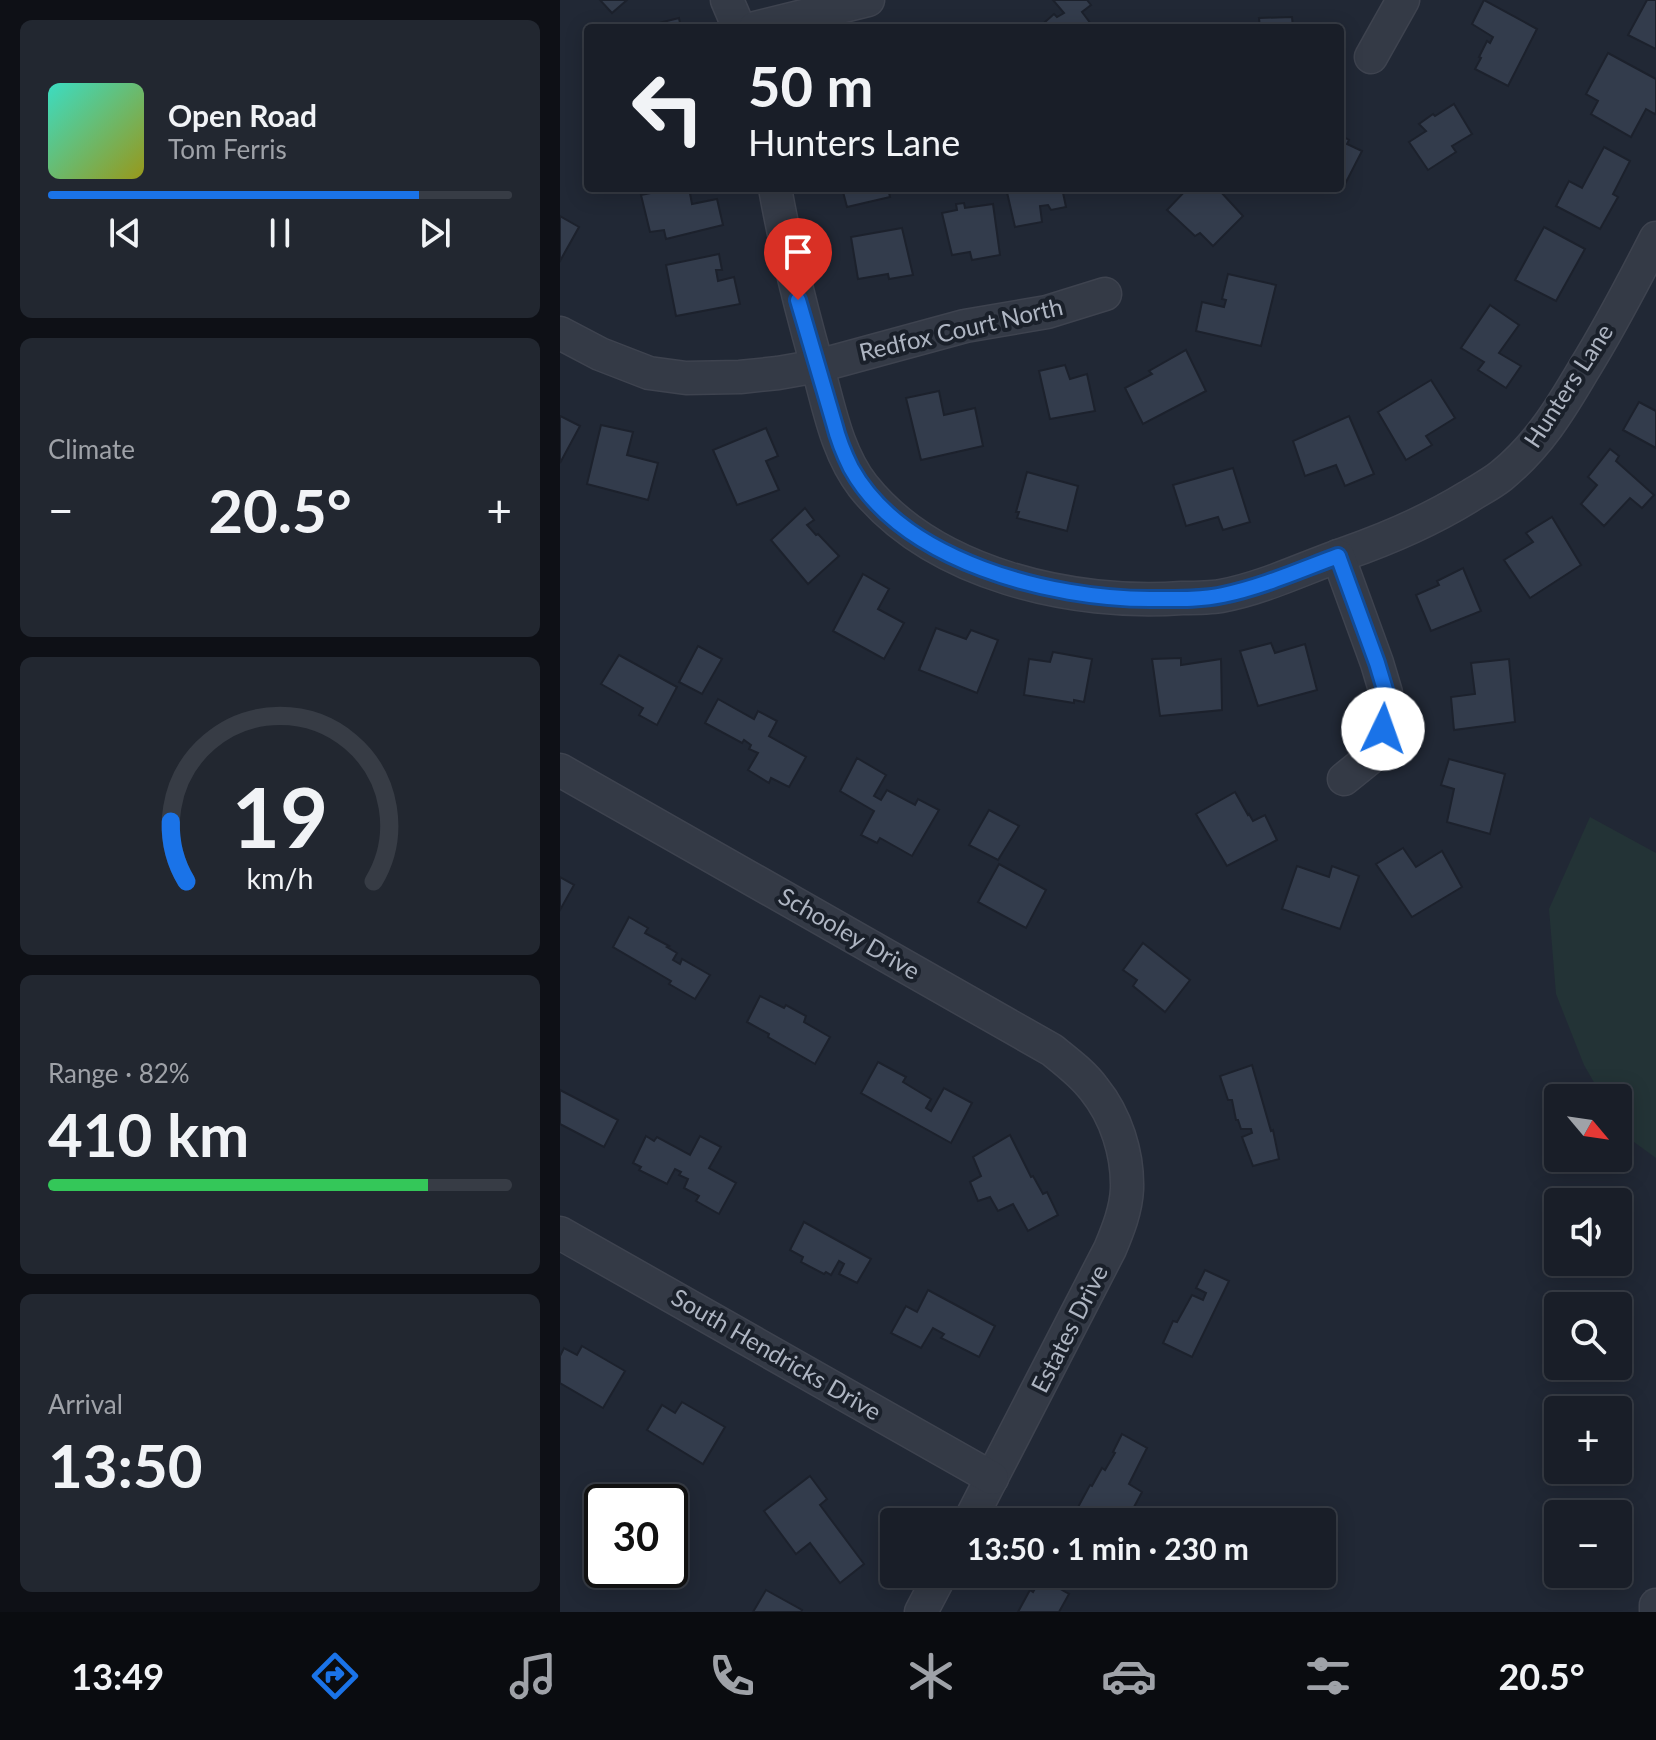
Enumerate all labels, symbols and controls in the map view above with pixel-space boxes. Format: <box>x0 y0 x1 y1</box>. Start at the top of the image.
text: 50 m <box>748 52 873 119</box>
icon: left <box>616 56 720 160</box>
text: Open Road <box>168 97 317 133</box>
text: Hunters Lane <box>748 120 960 164</box>
text: Tom Ferris <box>168 133 287 165</box>
icon: previous <box>103 211 147 255</box>
icon: pause <box>258 211 302 255</box>
icon: next <box>413 211 457 255</box>
pin <box>764 218 832 300</box>
icon: arrive <box>776 230 820 274</box>
street label: Redfox Court North <box>856 291 1065 366</box>
street label: Hunters Lane <box>1517 318 1618 452</box>
text: Climate <box>48 433 135 465</box>
text: 20.5° <box>208 474 352 546</box>
text: − <box>48 484 74 536</box>
text: + <box>486 484 512 536</box>
position arrow <box>1341 687 1425 771</box>
text: 19 <box>232 766 328 866</box>
text: km/h <box>247 861 313 895</box>
street label: Schooley Drive <box>774 881 925 985</box>
text: Range · 82% <box>48 1057 190 1089</box>
north arrow <box>1544 1084 1632 1172</box>
map controls <box>1544 1084 1632 1588</box>
text: 410 km <box>48 1098 249 1170</box>
button: sound <box>1544 1188 1632 1276</box>
street label: Estates Drive <box>1024 1260 1113 1397</box>
street label: South Hendricks Drive <box>667 1282 887 1426</box>
button: search <box>1544 1292 1632 1380</box>
text: Arrival <box>48 1388 123 1420</box>
button: + <box>1544 1396 1632 1484</box>
text: 13:50 <box>48 1429 203 1501</box>
speed limit sign: 30 <box>584 1484 688 1588</box>
button: − <box>1544 1500 1632 1588</box>
text: 13:50 · 1 min · 230 m <box>967 1530 1249 1566</box>
icon: directions <box>307 1648 363 1704</box>
icon: music <box>505 1648 561 1704</box>
icon: phone <box>704 1648 760 1704</box>
icon: climate <box>903 1648 959 1704</box>
icon: car <box>1101 1648 1157 1704</box>
icon: filters <box>1300 1648 1356 1704</box>
text: 13:49 <box>71 1654 164 1698</box>
text: 20.5° <box>1498 1654 1585 1698</box>

